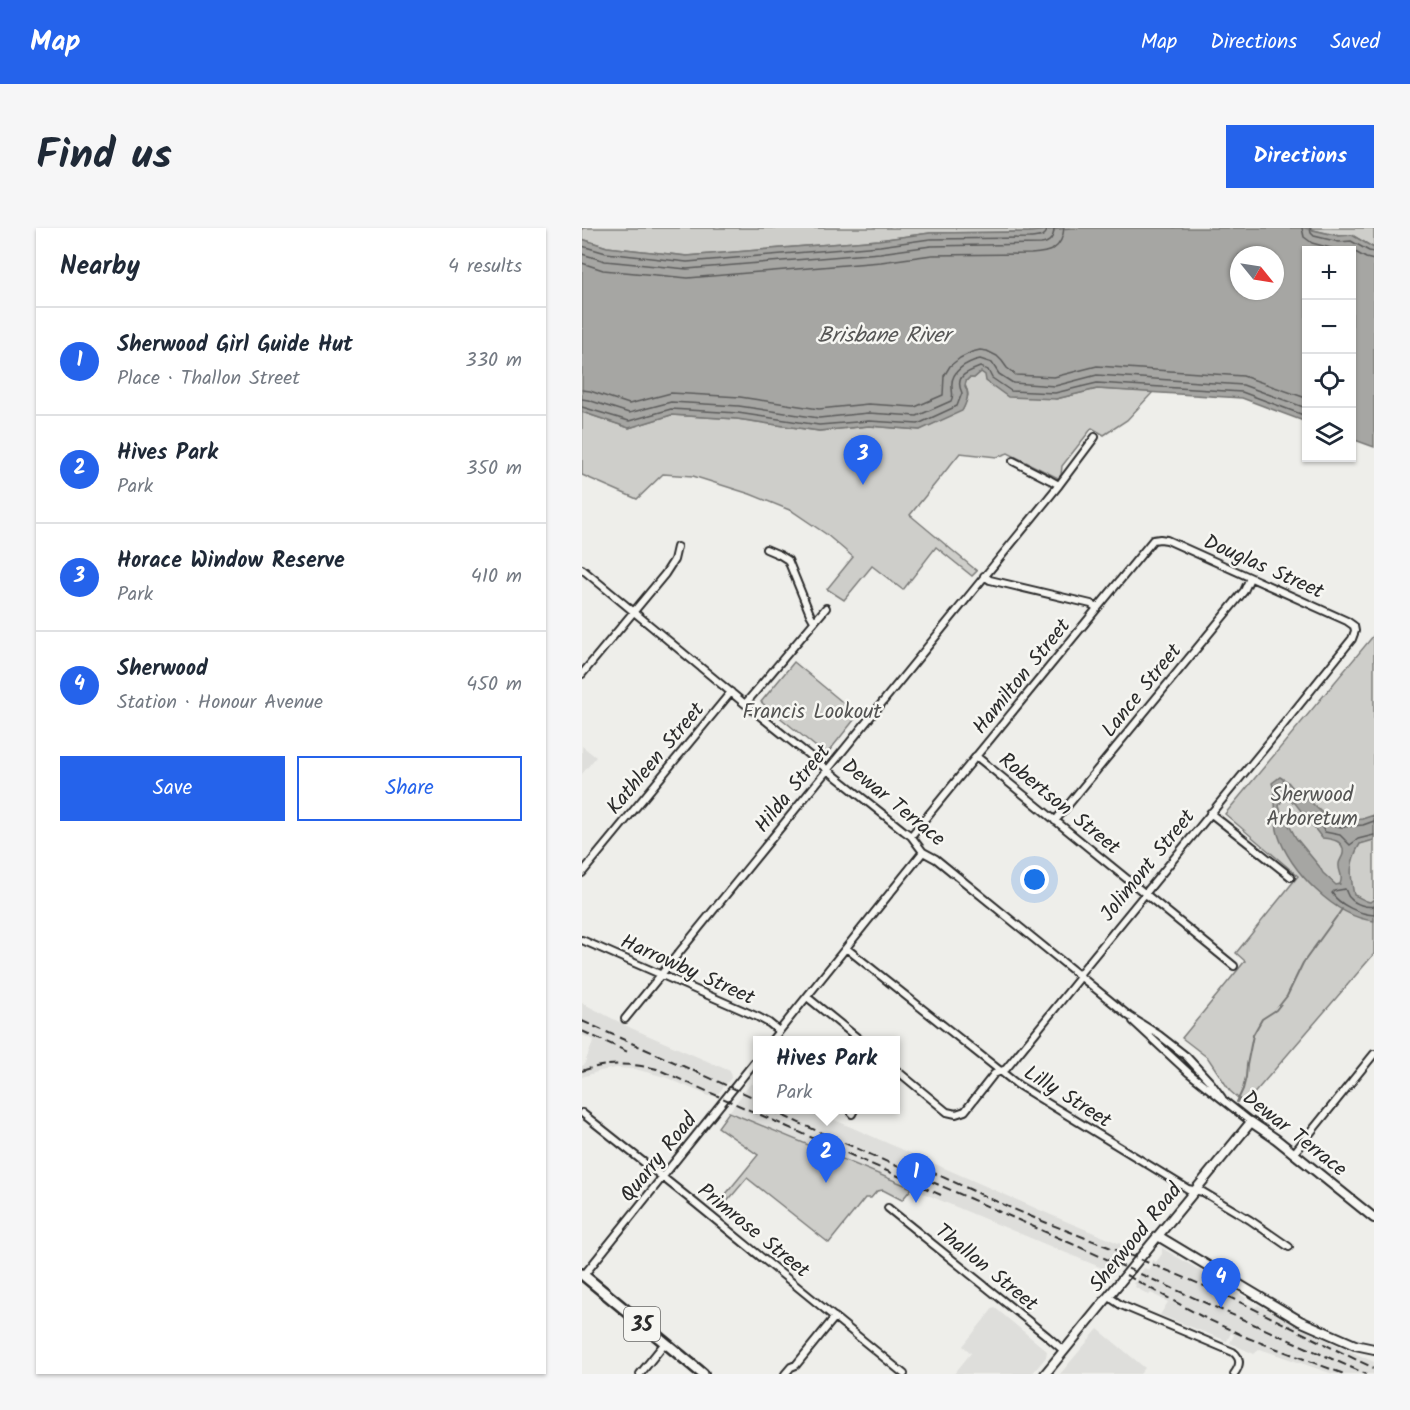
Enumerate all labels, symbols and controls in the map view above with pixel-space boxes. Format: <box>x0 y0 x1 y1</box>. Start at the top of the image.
text: Map <box>30 20 81 65</box>
text: Map <box>1141 26 1177 59</box>
text: Directions <box>1210 26 1297 59</box>
text: Saved <box>1330 26 1380 59</box>
text: Find us <box>36 123 172 190</box>
button: Directions <box>1226 125 1374 188</box>
text: Nearby <box>60 246 140 288</box>
north arrow <box>1230 246 1284 300</box>
map controls <box>1302 246 1356 462</box>
button: + <box>1302 246 1356 300</box>
text: 4 results <box>448 251 522 283</box>
button: − <box>1302 300 1356 354</box>
water label: Brisbane River <box>818 319 955 354</box>
text: Sherwood Girl Guide Hut <box>117 328 353 363</box>
text: 1 <box>76 345 83 377</box>
text: 330 m <box>465 345 522 377</box>
button: locate <box>1302 354 1356 408</box>
text: Place · Thallon Street <box>117 363 300 395</box>
button: layers <box>1302 408 1356 462</box>
text: Hives Park <box>117 436 218 471</box>
pin: 3 <box>844 436 882 485</box>
text: 2 <box>74 453 85 485</box>
text: 350 m <box>466 453 522 485</box>
text: Park <box>117 471 153 503</box>
street label: Douglas Street <box>1198 526 1330 609</box>
text: Horace Window Reserve <box>117 544 345 579</box>
text: 3 <box>74 561 85 593</box>
text: 410 m <box>471 561 522 593</box>
text: Park <box>117 579 153 611</box>
street label: Hamilton Street <box>965 611 1080 742</box>
street label: Lance Street <box>1094 636 1191 745</box>
text: Sherwood <box>117 652 208 687</box>
text: 4 <box>74 669 85 701</box>
text: 450 m <box>466 669 522 701</box>
text: Station · Honour Avenue <box>117 687 323 719</box>
street label: Kathleen Street <box>599 695 714 823</box>
park label: Francis Lookout <box>743 696 882 729</box>
street label: Hilda Street <box>747 737 840 841</box>
street label: Robertson Street <box>991 745 1128 864</box>
street label: Dewar Terrace <box>834 751 953 856</box>
button: Save <box>60 756 285 821</box>
button: Share <box>297 756 522 821</box>
park label: Sherwood Arboretum <box>1266 779 1358 836</box>
street label: Jolimont Street <box>1092 802 1205 929</box>
your location <box>1020 865 1049 894</box>
street label: Harrowby Street <box>615 926 761 1015</box>
popup <box>753 1036 900 1114</box>
text: Hives Park <box>776 1042 877 1077</box>
street label: Lilly Street <box>1017 1057 1118 1138</box>
text: Park <box>776 1077 812 1109</box>
street label: Dewar Terrace <box>1234 1083 1354 1186</box>
street label: Quarry Road <box>612 1105 706 1210</box>
pin: 2 <box>806 1134 846 1183</box>
pin: 1 <box>896 1154 936 1203</box>
street label: Primrose Street <box>690 1175 817 1288</box>
street label: Sherwood Road <box>1081 1175 1191 1300</box>
street label: Thallon Street <box>927 1216 1046 1321</box>
pin: 4 <box>1202 1258 1240 1308</box>
road number: 35 <box>624 1307 660 1341</box>

